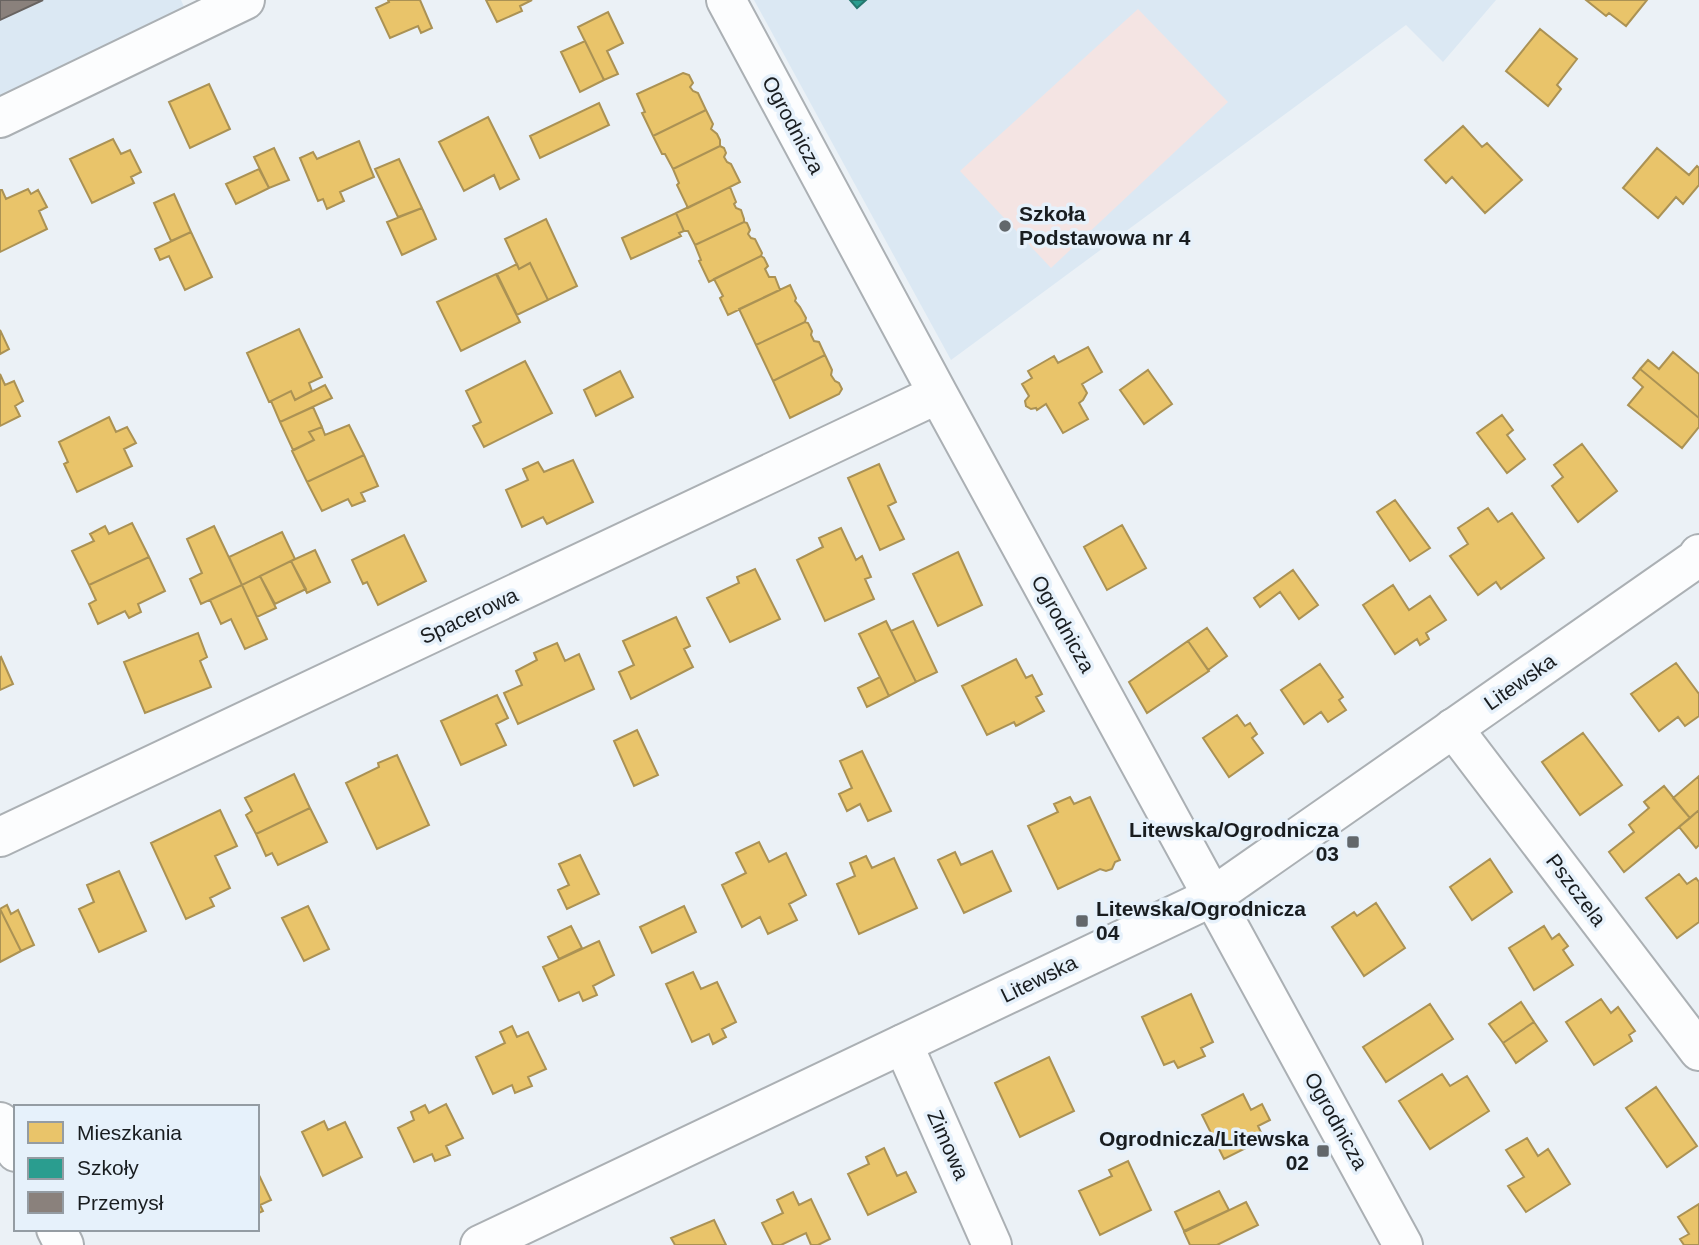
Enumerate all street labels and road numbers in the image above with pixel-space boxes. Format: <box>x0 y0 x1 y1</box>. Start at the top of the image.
street label: Ogrodnicza <box>758 72 829 178</box>
street label: Ogrodnicza <box>1027 571 1100 677</box>
street label: Spacerowa <box>416 583 522 648</box>
street label: Litewska <box>1480 649 1560 714</box>
street label: Pszczela <box>1542 849 1611 930</box>
street label: Litewska <box>997 950 1081 1007</box>
street label: Ogrodnicza <box>1300 1068 1373 1174</box>
street label: Zimowa <box>923 1107 974 1183</box>

